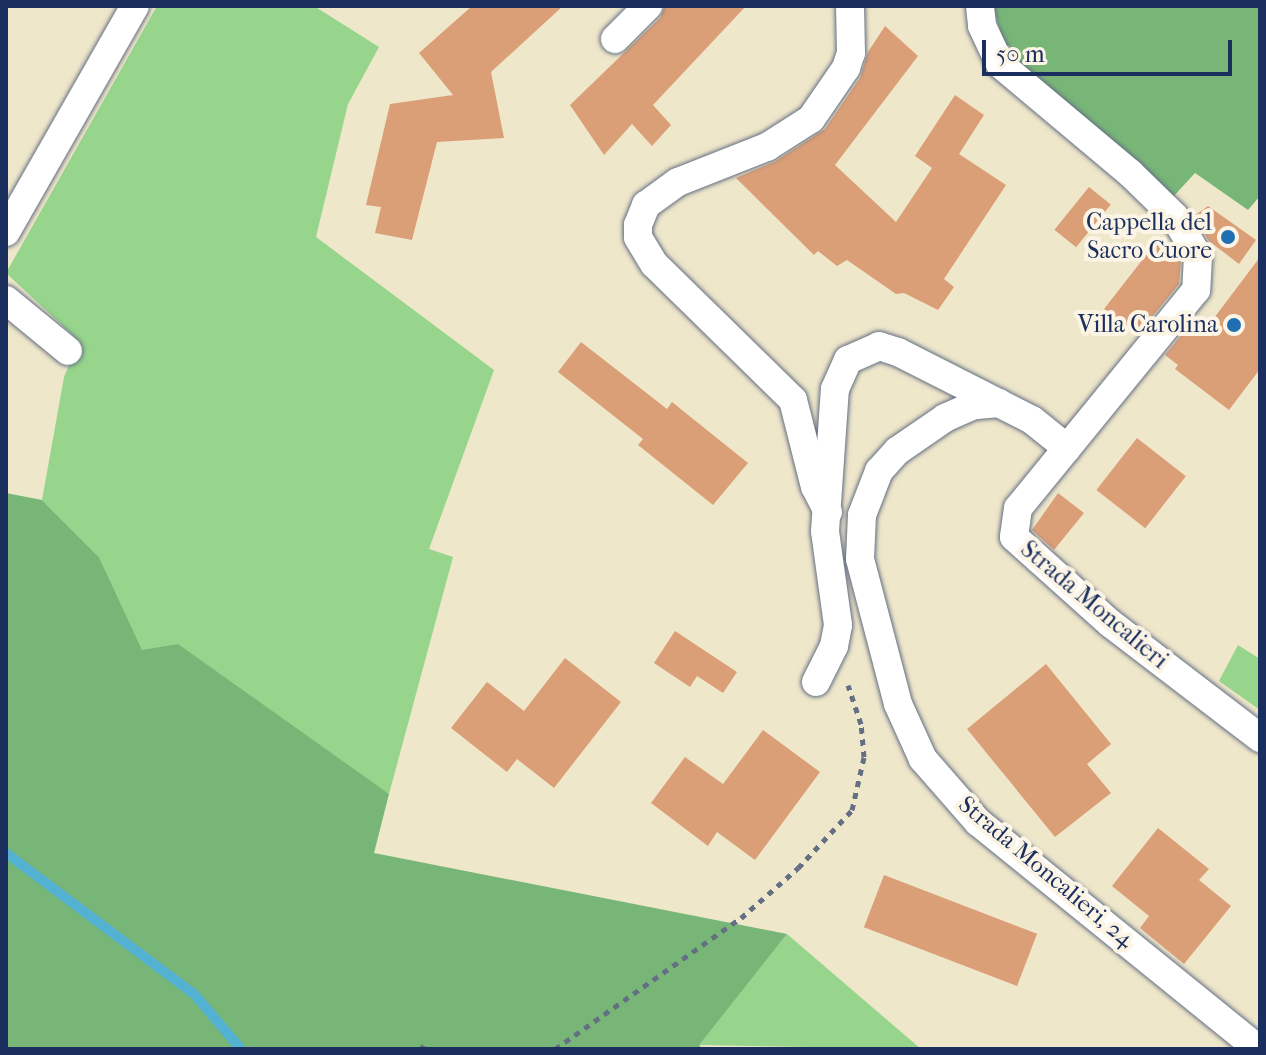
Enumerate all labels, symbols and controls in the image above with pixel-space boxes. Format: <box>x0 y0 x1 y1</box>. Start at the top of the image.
scale bar <box>986 24 1236 74</box>
text: 50 m <box>996 40 1045 68</box>
place label: Cappella del Sacro Cuore <box>1086 209 1212 265</box>
marker: Cappella del Sacro Cuore <box>1219 228 1237 246</box>
place label: Villa Carolina <box>1078 311 1218 339</box>
marker: Villa Carolina <box>1225 316 1243 334</box>
street label: Strada Moncalieri <box>1014 535 1174 675</box>
street label: Strada Moncalieri, 24 <box>952 790 1140 954</box>

